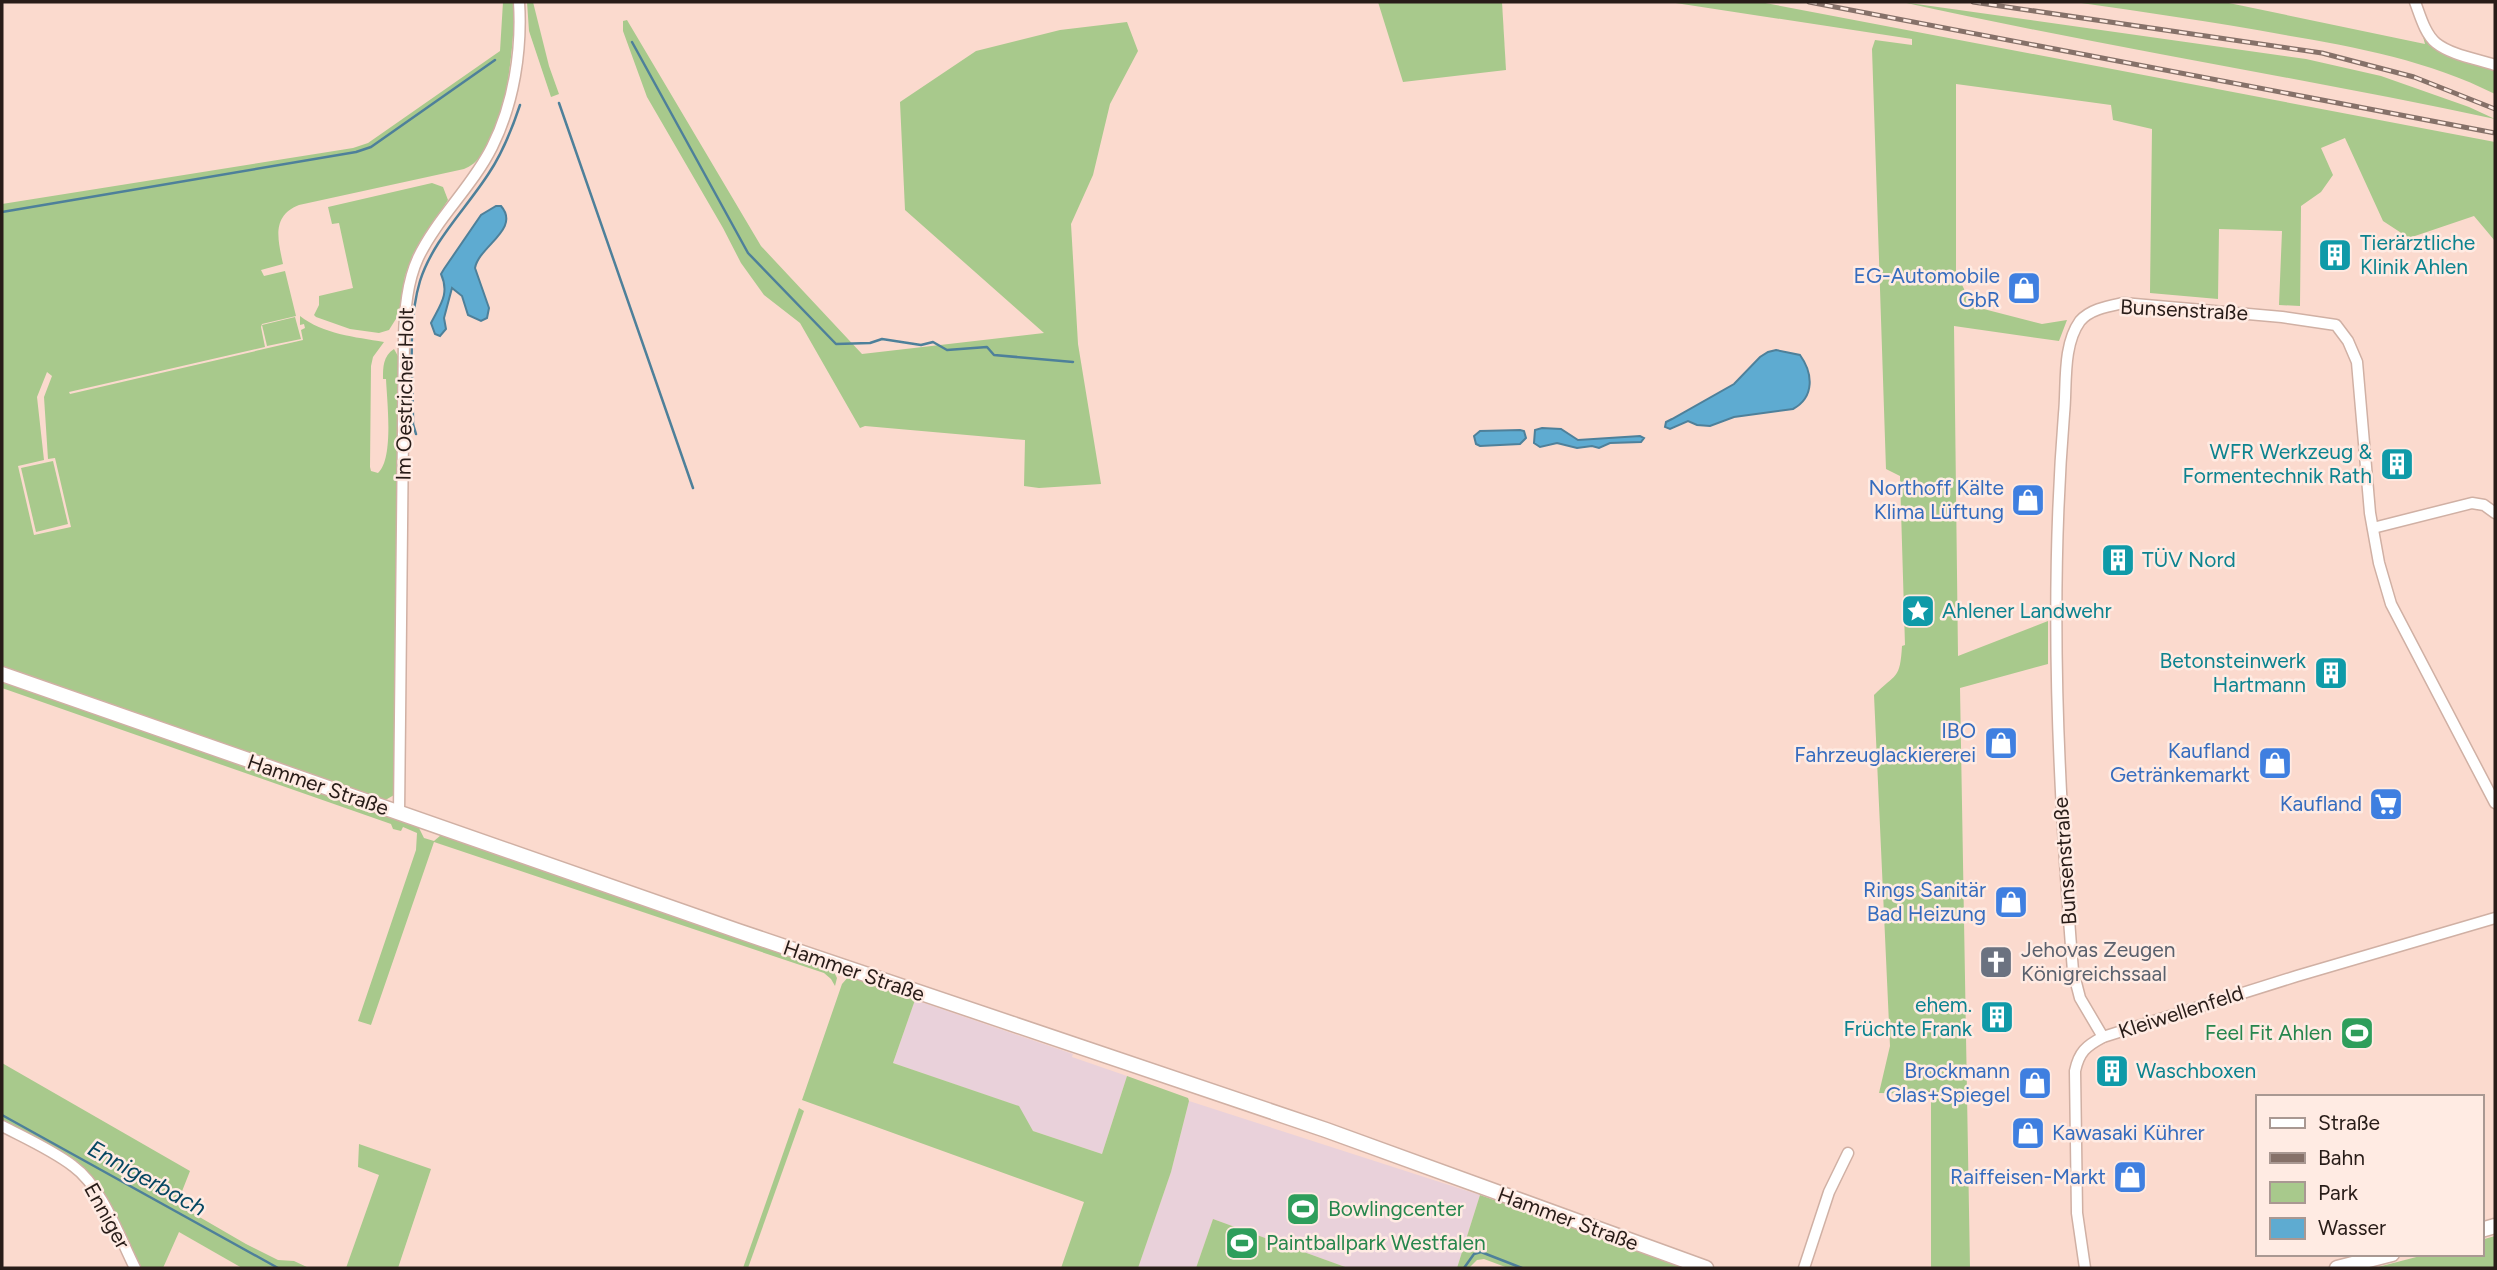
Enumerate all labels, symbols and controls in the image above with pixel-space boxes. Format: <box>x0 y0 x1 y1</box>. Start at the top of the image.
place label: Tierärztliche Klinik Ahlen <box>2360 230 2475 279</box>
building icon: Tierärztliche Klinik Ahlen <box>2316 236 2354 274</box>
place label: EG-Automobile GbR <box>1854 263 2000 312</box>
shop icon: EG-Automobile GbR <box>2005 269 2043 307</box>
street label: Bunsenstraße <box>2119 294 2249 325</box>
street label: Im Oestricher Holt <box>390 307 419 481</box>
place label: WFR Werkzeug & Formentechnik Rath <box>2182 439 2372 488</box>
building icon: WFR Werkzeug & Formentechnik Rath <box>2378 445 2416 483</box>
place label: Northoff Kälte Klima Lüftung <box>1868 475 2004 524</box>
shop icon: Northoff Kälte Klima Lüftung <box>2009 481 2047 519</box>
building icon: TÜV Nord <box>2099 541 2137 579</box>
place label: TÜV Nord <box>2142 547 2236 572</box>
place icon: Ahlener Landwehr <box>1899 592 1937 630</box>
place label: Ahlener Landwehr <box>1942 598 2112 623</box>
place label: Betonsteinwerk Hartmann <box>2159 648 2307 697</box>
building icon: Betonsteinwerk Hartmann <box>2312 654 2350 692</box>
place label: IBO Fahrzeuglackiererei <box>1794 718 1976 767</box>
shop icon: IBO Fahrzeuglackiererei <box>1982 724 2020 762</box>
place label: Kaufland Getränkemarkt <box>2110 738 2250 787</box>
shop icon: Kaufland Getränkemarkt <box>2256 744 2294 782</box>
street label: Hammer Straße <box>244 749 392 820</box>
supermarket icon: Kaufland <box>2367 785 2405 823</box>
place label: Kaufland <box>2280 791 2362 816</box>
street label: Bunsenstraße <box>2048 796 2081 926</box>
place label: Rings Sanitär Bad Heizung <box>1863 877 1986 926</box>
shop icon: Rings Sanitär Bad Heizung <box>1992 883 2030 921</box>
street label: Hammer Straße <box>780 935 928 1006</box>
place label: Jehovas Zeugen Königreichssaal <box>2021 937 2175 986</box>
church icon: Jehovas Zeugen Königreichssaal <box>1977 943 2015 981</box>
street label: Kleiwellenfeld <box>2115 980 2247 1043</box>
place label: ehem. Früchte Frank <box>1843 992 1973 1041</box>
building icon: ehem. Früchte Frank <box>1978 998 2016 1036</box>
sports icon: Feel Fit Ahlen <box>2338 1014 2376 1052</box>
place label: Feel Fit Ahlen <box>2205 1020 2332 1045</box>
building icon: Waschboxen <box>2093 1052 2131 1090</box>
place label: Brockmann Glas+Spiegel <box>1886 1058 2010 1107</box>
place label: Waschboxen <box>2136 1058 2256 1083</box>
shop icon: Brockmann Glas+Spiegel <box>2016 1064 2054 1102</box>
legend <box>2256 1095 2483 1256</box>
text: Straße <box>2318 1110 2380 1135</box>
shop icon: Kawasaki Kührer <box>2009 1114 2047 1152</box>
place label: Kawasaki Kührer <box>2052 1120 2205 1145</box>
water label: Ennigerbach <box>83 1134 211 1222</box>
text: Bahn <box>2318 1145 2365 1170</box>
shop icon: Raiffeisen-Markt <box>2111 1158 2149 1196</box>
place label: Raiffeisen-Markt <box>1950 1164 2106 1189</box>
street label: Enniger <box>79 1179 135 1253</box>
text: Park <box>2318 1180 2359 1205</box>
street label: Hammer Straße <box>1494 1181 1642 1256</box>
sports icon: Bowlingcenter <box>1284 1190 1322 1228</box>
place label: Bowlingcenter <box>1328 1196 1464 1221</box>
text: Wasser <box>2318 1215 2386 1240</box>
sports icon: Paintballpark Westfalen <box>1223 1224 1261 1262</box>
place label: Paintballpark Westfalen <box>1266 1230 1486 1255</box>

